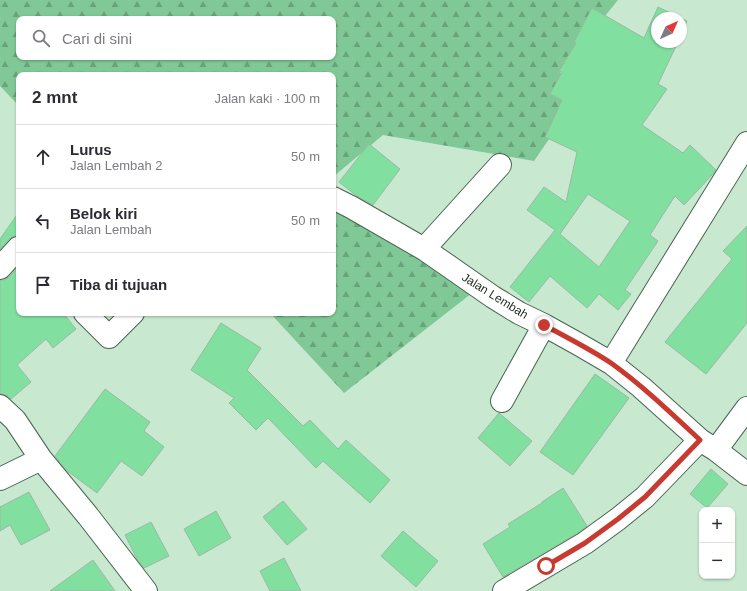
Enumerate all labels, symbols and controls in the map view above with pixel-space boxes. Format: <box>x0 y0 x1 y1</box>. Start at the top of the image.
north arrow <box>651 12 687 48</box>
search box <box>16 16 336 60</box>
icon: search <box>30 27 52 49</box>
text: Cari di sini <box>62 30 132 47</box>
text: 2 mnt <box>32 88 77 107</box>
text: Jalan kaki · 100 m <box>215 91 320 106</box>
text: Lurus <box>70 141 112 158</box>
icon: ahead <box>32 146 54 168</box>
text: 50 m <box>291 149 320 164</box>
text: Jalan Lembah 2 <box>70 158 163 173</box>
text: Belok kiri <box>70 205 138 222</box>
icon: left <box>32 210 54 232</box>
text: 50 m <box>291 213 320 228</box>
text: Jalan Lembah <box>70 222 152 237</box>
street label: Jalan Lembah <box>459 270 531 322</box>
icon: arrive <box>32 274 54 296</box>
text: Tiba di tujuan <box>70 276 167 293</box>
route end <box>535 316 553 334</box>
map controls <box>699 507 735 579</box>
button: + <box>699 507 735 543</box>
button: − <box>699 543 735 579</box>
route start <box>537 557 555 575</box>

